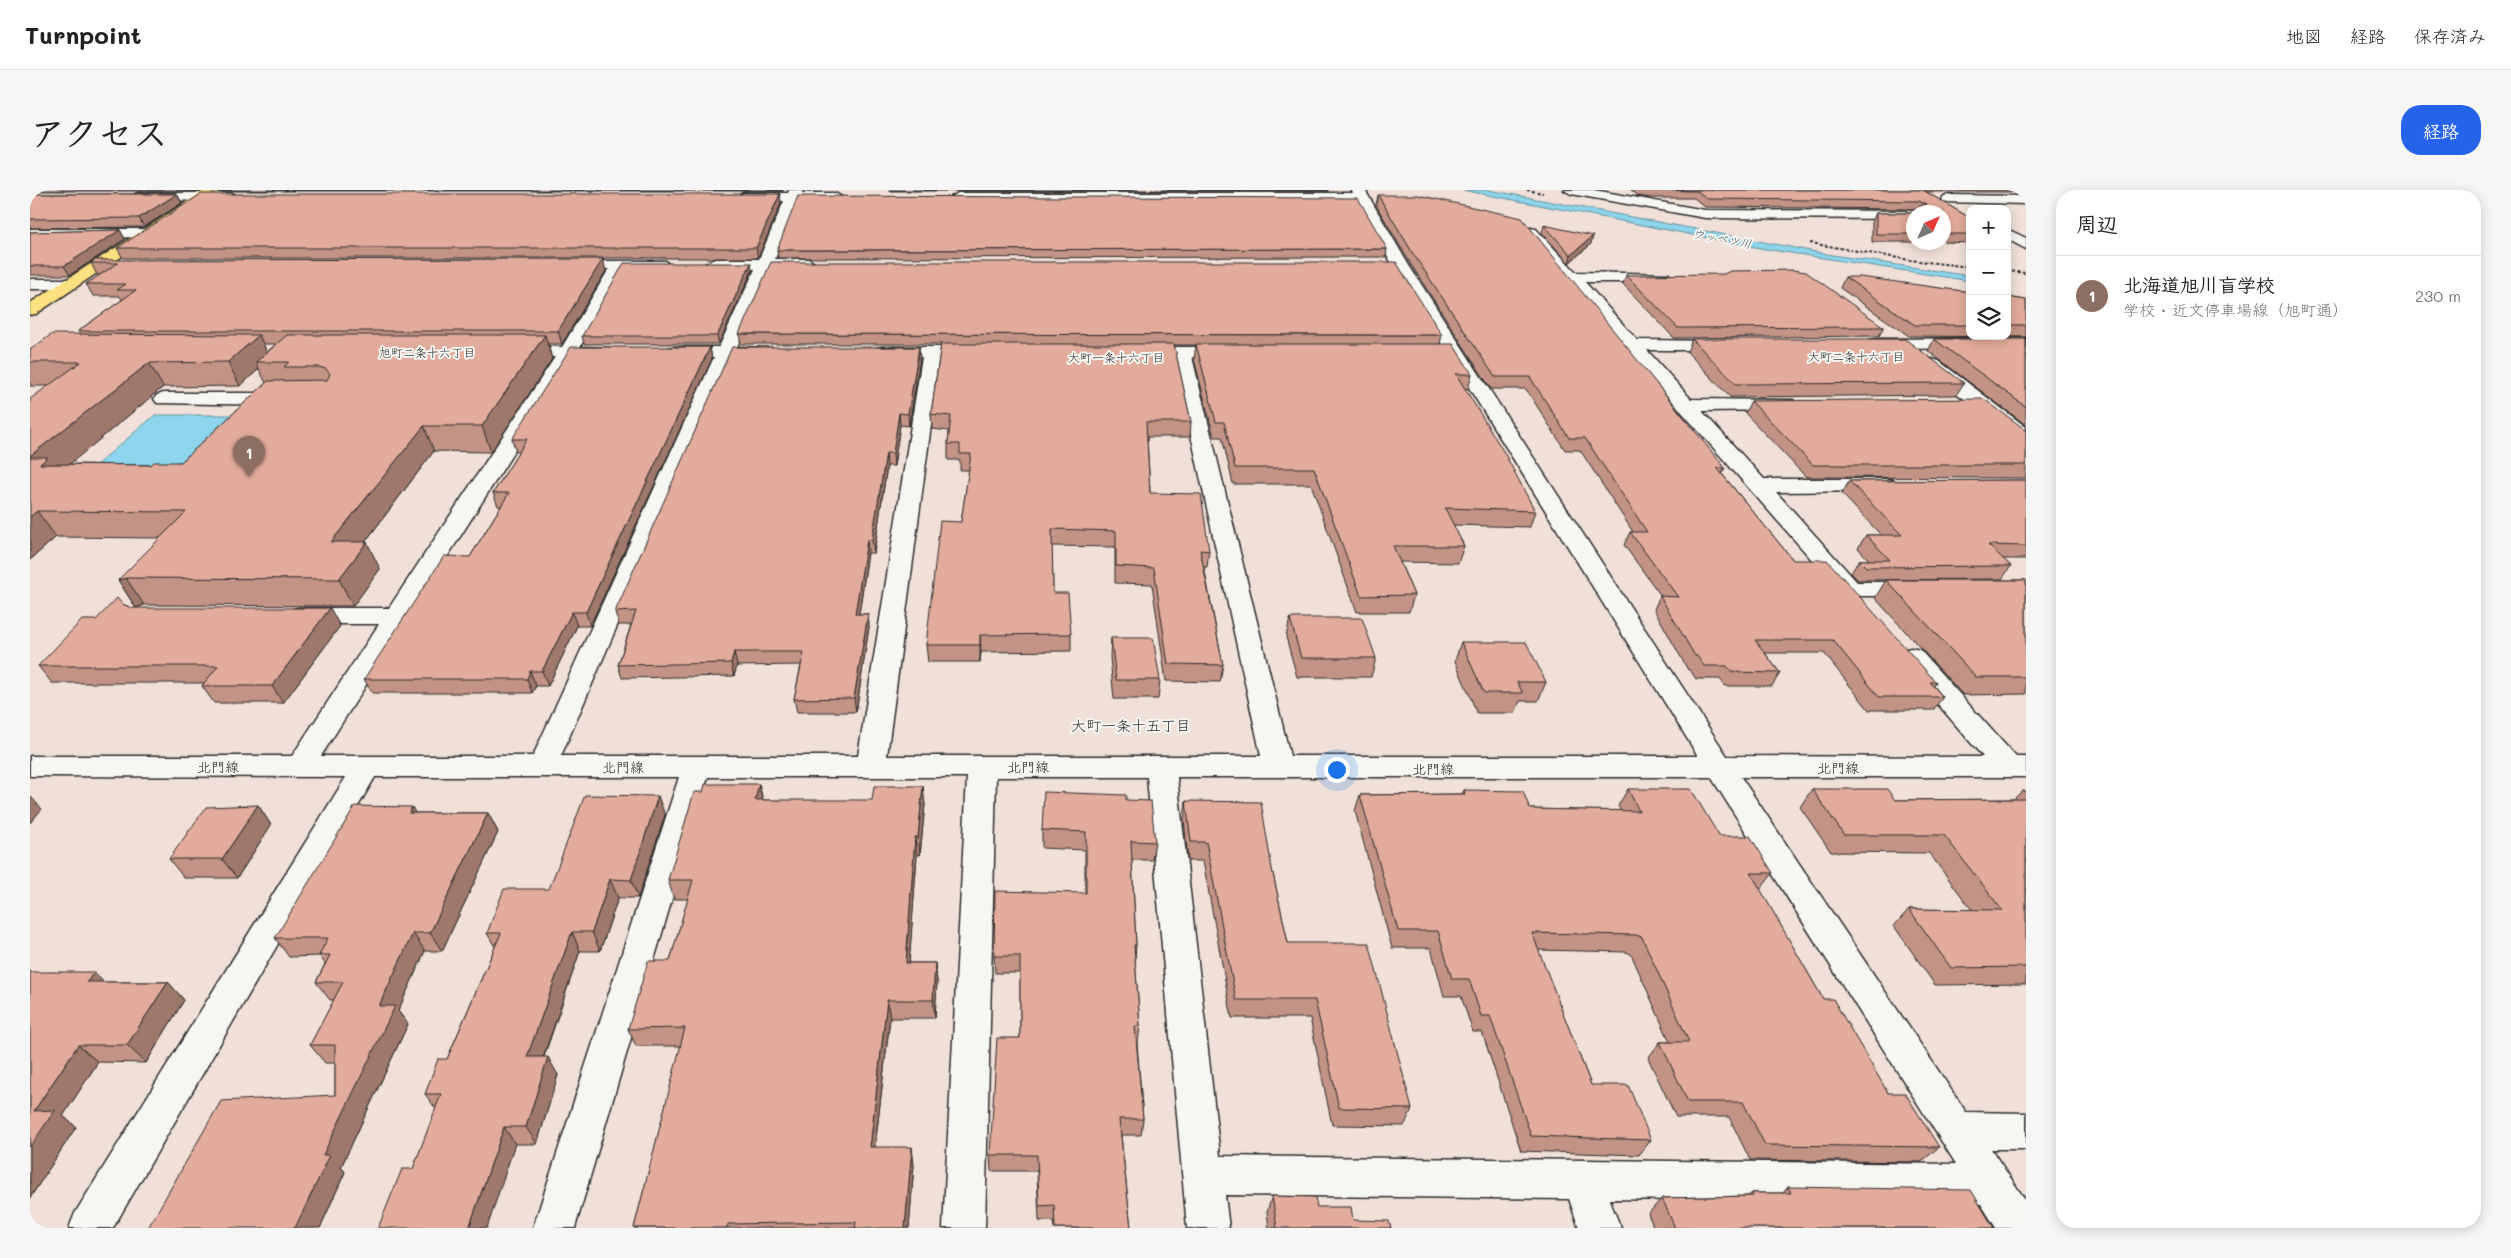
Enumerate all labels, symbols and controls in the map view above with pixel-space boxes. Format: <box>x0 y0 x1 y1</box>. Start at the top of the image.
text: Turnpoint <box>25 19 141 50</box>
text: 地図 <box>2286 24 2322 48</box>
text: 経路 <box>2350 24 2386 48</box>
text: 保存済み <box>2414 24 2486 48</box>
button: 経路 <box>2401 105 2481 155</box>
text: アクセス <box>30 109 168 155</box>
north arrow <box>1906 205 1951 250</box>
map controls <box>1966 205 2011 340</box>
button: + <box>1966 205 2011 250</box>
text: 周辺 <box>2076 210 2118 237</box>
water label: ウッペツ川 <box>1691 224 1753 252</box>
button: − <box>1966 250 2011 295</box>
text: 北海道旭川盲学校 <box>2123 272 2275 297</box>
text: 1 <box>2088 285 2096 306</box>
text: 230 m <box>2415 285 2461 306</box>
button: layers <box>1966 295 2011 340</box>
text: 学校 · 近文停車場線（旭町通） <box>2123 299 2348 320</box>
district label: 旭町二条十六丁目 <box>379 344 475 360</box>
district label: 大町二条十六丁目 <box>1808 348 1904 364</box>
district label: 大町一条十六丁目 <box>1068 349 1164 365</box>
pin: 1 <box>233 436 265 477</box>
district label: 大町一条十五丁目 <box>1071 715 1191 735</box>
street label: 北門線 <box>197 757 239 776</box>
street label: 北門線 <box>602 757 644 777</box>
street label: 北門線 <box>1007 757 1049 776</box>
your location <box>1324 757 1350 783</box>
street label: 北門線 <box>1817 758 1859 777</box>
street label: 北門線 <box>1412 759 1454 778</box>

